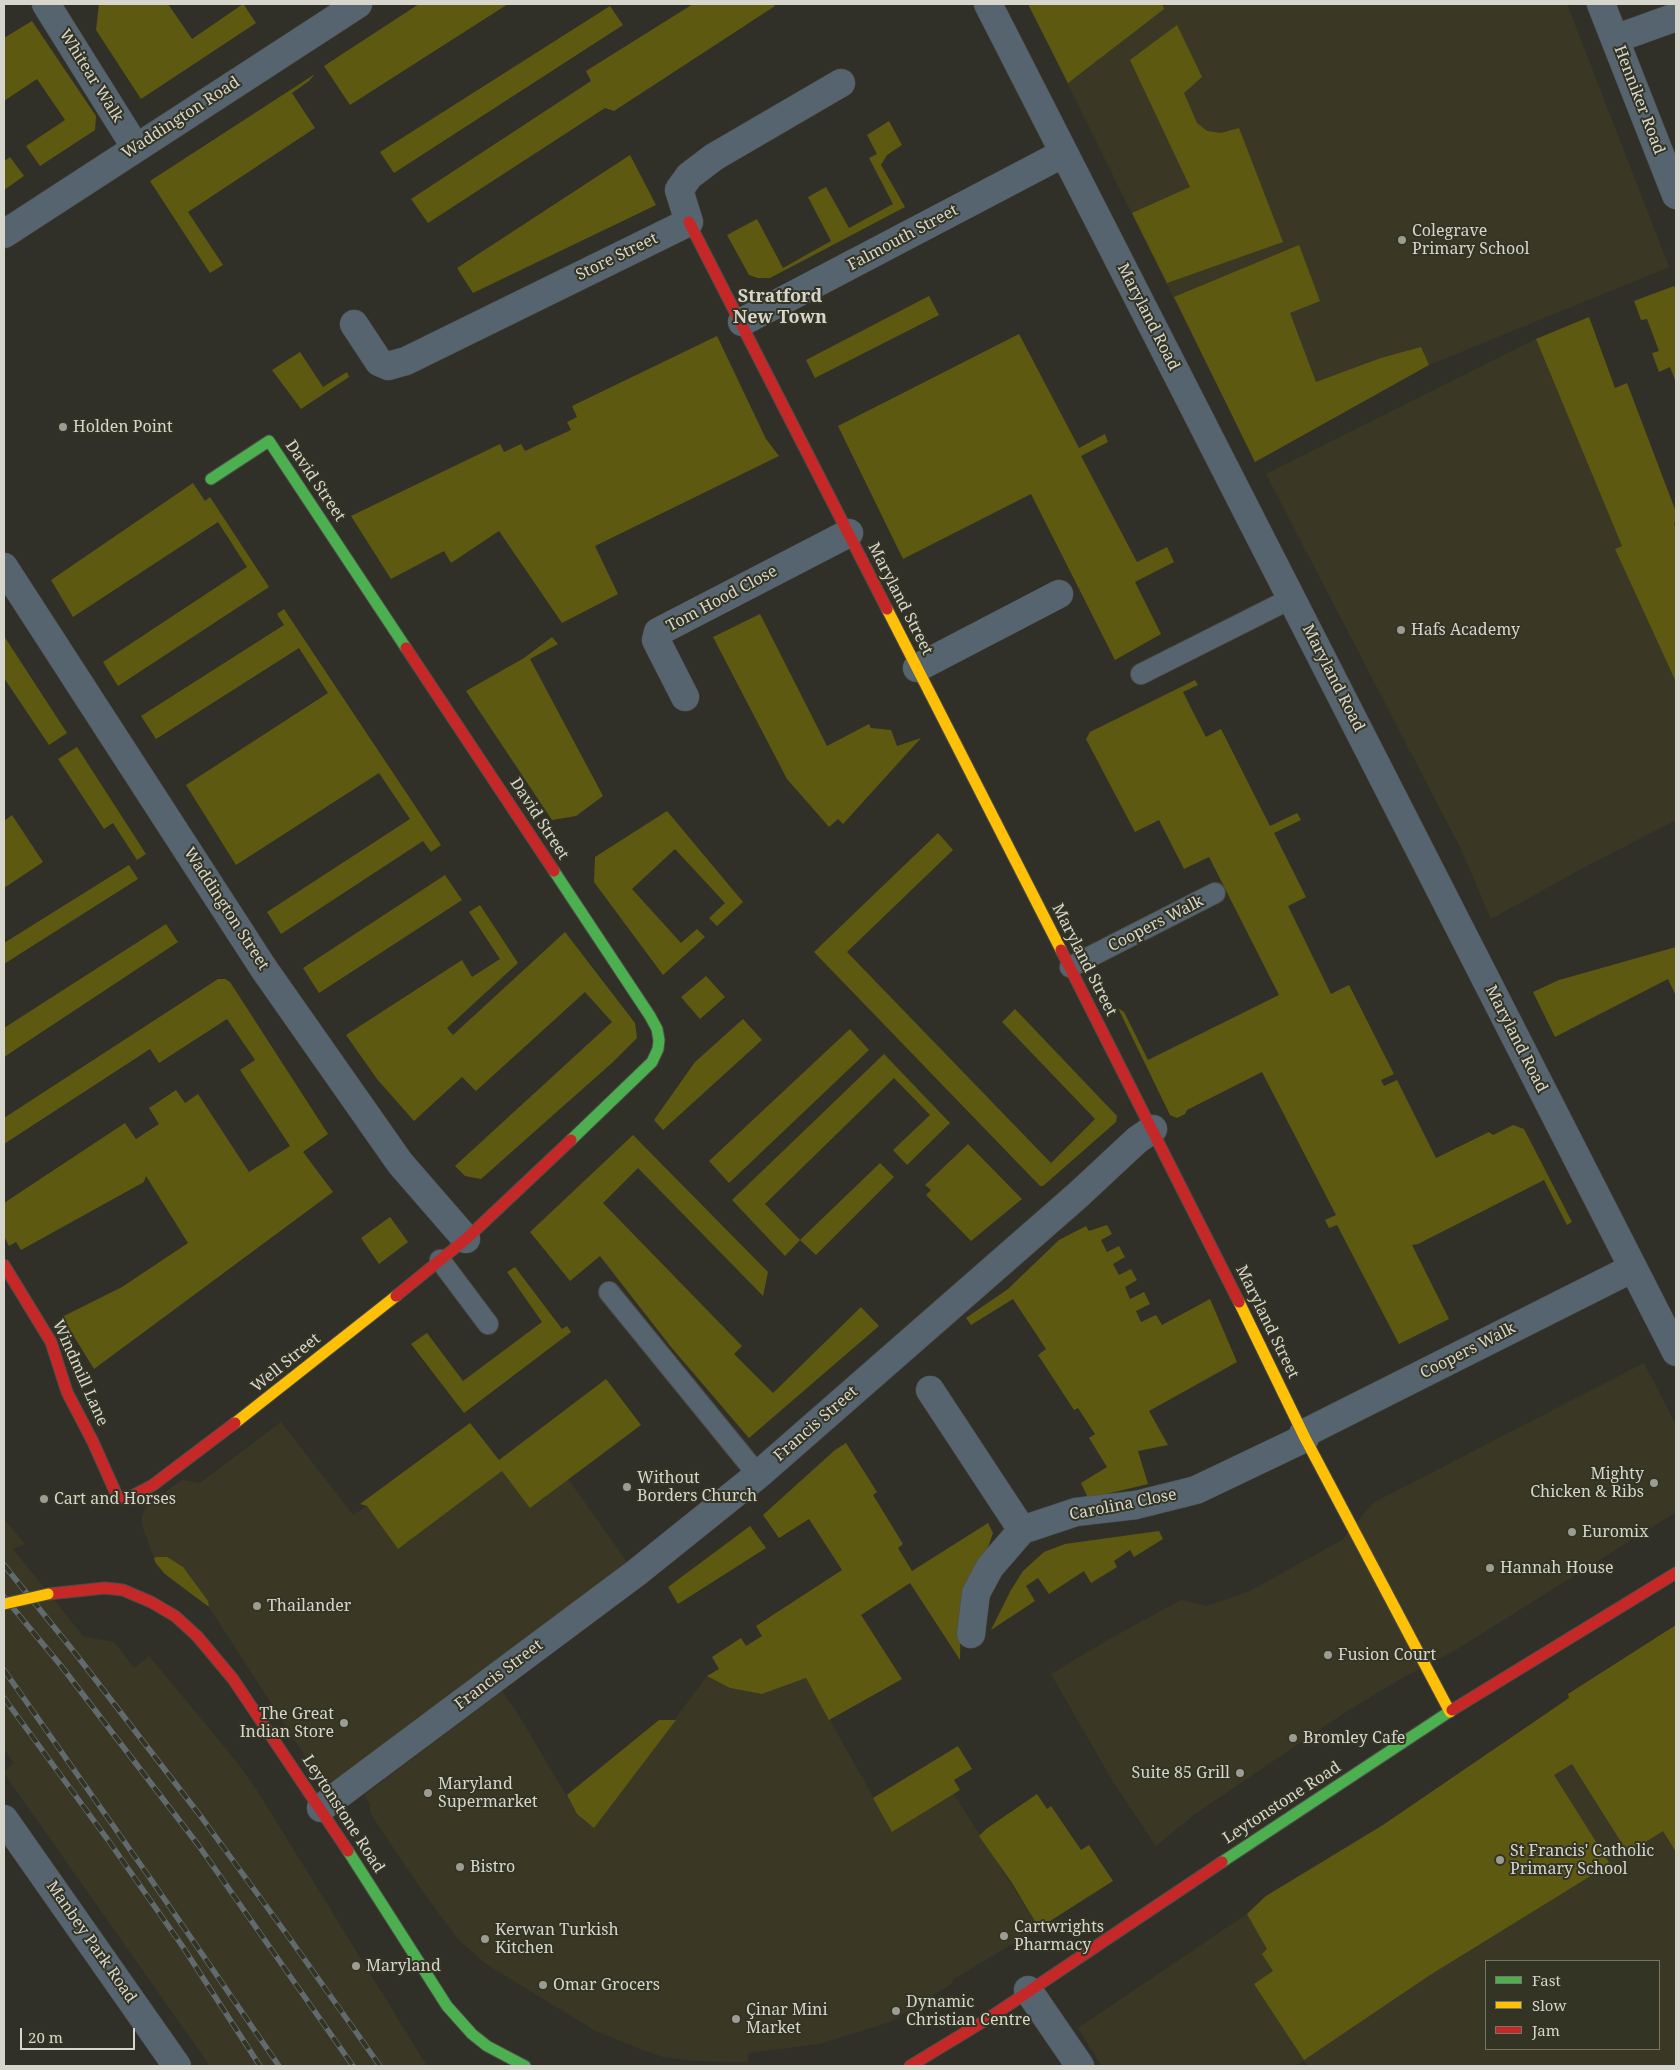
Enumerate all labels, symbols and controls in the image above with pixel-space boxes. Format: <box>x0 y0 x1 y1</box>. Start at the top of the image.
street label: Whitear Walk <box>55 26 127 126</box>
street label: Henniker Road <box>1609 43 1669 157</box>
street label: Waddington Road <box>119 73 243 163</box>
street label: Falmouth Street <box>845 201 961 275</box>
place label: Colegrave Primary School <box>1412 221 1529 259</box>
street label: Store Street <box>573 229 661 285</box>
marker: Colegrave Primary School <box>1396 234 1408 246</box>
street label: Maryland Road <box>1113 260 1183 374</box>
district label: Stratford New Town <box>733 286 827 328</box>
place label: Holden Point <box>73 417 173 437</box>
marker: Holden Point <box>57 421 69 433</box>
street label: David Street <box>281 437 349 525</box>
street label: Maryland Street <box>863 540 937 658</box>
street label: Tom Hood Close <box>663 562 781 636</box>
place label: Hafs Academy <box>1411 620 1520 640</box>
street label: Maryland Road <box>1298 621 1368 735</box>
marker: Hafs Academy <box>1395 624 1407 636</box>
street label: David Street <box>505 775 573 863</box>
street label: Waddington Street <box>179 844 273 974</box>
street label: Coopers Walk <box>1105 892 1207 956</box>
street label: Maryland Street <box>1047 901 1121 1019</box>
street label: Maryland Road <box>1481 982 1551 1096</box>
street label: Maryland Street <box>1231 1262 1303 1382</box>
street label: Windmill Lane <box>48 1317 112 1429</box>
street label: Coopers Walk <box>1417 1319 1519 1383</box>
street label: Well Street <box>248 1329 324 1397</box>
street label: Francis Street <box>770 1382 862 1466</box>
place label: Mighty Chicken & Ribs <box>1530 1464 1644 1502</box>
place label: Without Borders Church <box>637 1468 757 1506</box>
marker: Mighty Chicken & Ribs <box>1648 1477 1660 1489</box>
marker: Without Borders Church <box>621 1481 633 1493</box>
street label: Carolina Close <box>1068 1485 1178 1525</box>
place label: Cart and Horses <box>54 1489 176 1509</box>
marker: Cart and Horses <box>38 1493 50 1505</box>
place label: Euromix <box>1582 1522 1648 1542</box>
marker: Euromix <box>1566 1526 1578 1538</box>
place label: Hannah House <box>1500 1558 1614 1578</box>
marker: Hannah House <box>1484 1562 1496 1574</box>
place label: Thailander <box>267 1596 351 1616</box>
marker: Thailander <box>251 1600 263 1612</box>
street label: Francis Street <box>451 1636 547 1714</box>
place label: Fusion Court <box>1338 1645 1436 1665</box>
marker: Fusion Court <box>1322 1649 1334 1661</box>
place label: The Great Indian Store <box>240 1704 334 1742</box>
marker: The Great Indian Store <box>338 1717 350 1729</box>
place label: Bromley Cafe <box>1303 1728 1405 1748</box>
marker: Bromley Cafe <box>1287 1732 1299 1744</box>
street label: Leytonstone Road <box>298 1752 388 1876</box>
street label: Leytonstone Road <box>1220 1758 1344 1848</box>
place label: Suite 85 Grill <box>1132 1763 1230 1783</box>
marker: Suite 85 Grill <box>1234 1767 1246 1779</box>
place label: Maryland Supermarket <box>438 1774 538 1812</box>
marker: Maryland Supermarket <box>422 1787 434 1799</box>
place label: St Francis' Catholic Primary School <box>1510 1841 1654 1879</box>
marker: St Francis' Catholic Primary School <box>1494 1854 1506 1866</box>
place label: Bistro <box>470 1857 515 1877</box>
marker: Bistro <box>454 1861 466 1873</box>
street label: Manbey Park Road <box>42 1877 140 2007</box>
place label: Cartwrights Pharmacy <box>1014 1917 1104 1955</box>
place label: Kerwan Turkish Kitchen <box>495 1920 619 1958</box>
marker: Cartwrights Pharmacy <box>998 1930 1010 1942</box>
marker: Kerwan Turkish Kitchen <box>479 1933 491 1945</box>
place label: Maryland <box>366 1956 441 1976</box>
marker: Maryland <box>350 1960 362 1972</box>
legend <box>1485 1960 1660 2050</box>
text: Fast <box>1532 1970 1561 1990</box>
place label: Omar Grocers <box>553 1975 660 1995</box>
marker: Omar Grocers <box>537 1979 549 1991</box>
place label: Dynamic Christian Centre <box>906 1992 1031 2030</box>
text: Slow <box>1532 1995 1566 2015</box>
place label: Çinar Mini Market <box>746 2000 828 2038</box>
marker: Dynamic Christian Centre <box>890 2005 902 2017</box>
marker: Çinar Mini Market <box>730 2013 742 2025</box>
scale bar <box>22 2018 138 2050</box>
text: Jam <box>1532 2020 1560 2040</box>
text: 20 m <box>28 2027 63 2047</box>

